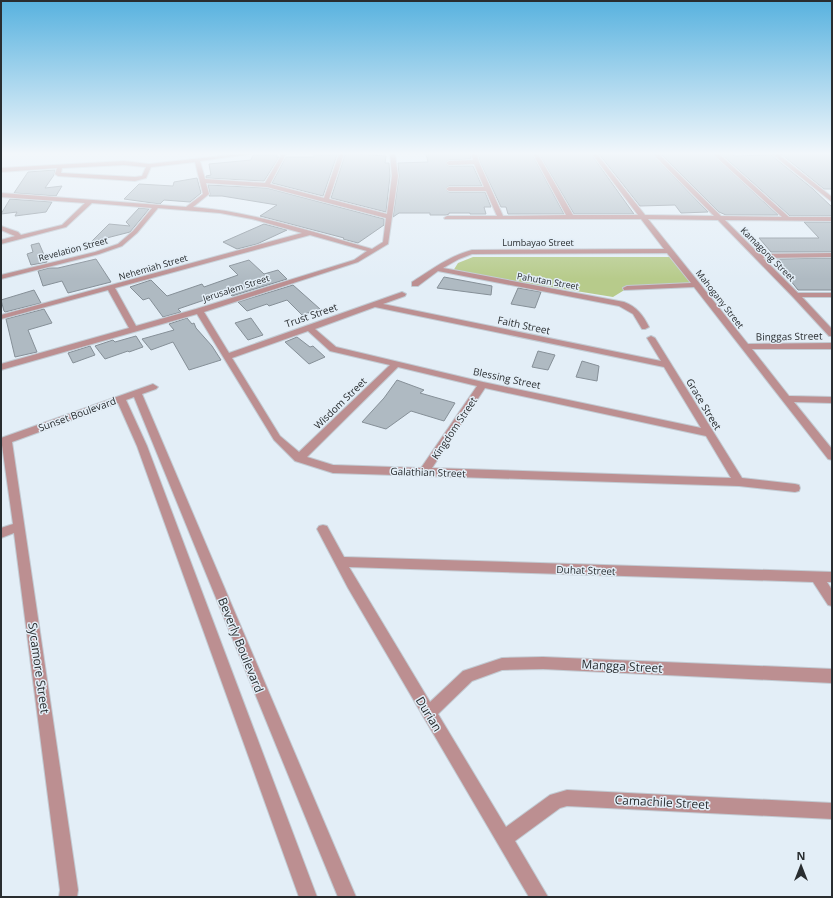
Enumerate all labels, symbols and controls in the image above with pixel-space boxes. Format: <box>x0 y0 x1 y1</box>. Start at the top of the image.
street label: Kamagong Street <box>738 224 798 284</box>
street label: Revelation Street <box>37 233 109 265</box>
street label: Lumbayao Street <box>502 236 574 249</box>
street label: Nehemiah Street <box>117 251 189 283</box>
street label: Mahogany Street <box>693 267 747 331</box>
street label: Pahutan Street <box>516 269 580 293</box>
street label: Jerusalem Street <box>200 271 271 305</box>
street label: Trust Street <box>283 299 339 331</box>
street label: Faith Street <box>496 313 552 337</box>
street label: Binggas Street <box>755 328 823 344</box>
street label: Blessing Street <box>472 364 543 392</box>
street label: Wisdom Street <box>311 374 370 432</box>
street label: Grace Street <box>683 376 725 433</box>
street label: Sunset Boulevard <box>36 393 118 435</box>
street label: Kingdom Street <box>428 394 480 462</box>
street label: Galathian Street <box>390 464 466 480</box>
street label: Duhat Street <box>556 562 616 578</box>
street label: Beverly Boulevard <box>214 595 268 695</box>
street label: Sycamore Street <box>24 621 54 715</box>
street label: Mangga Street <box>581 655 663 677</box>
street label: Durian <box>412 693 446 735</box>
street label: Camachile Street <box>614 791 710 813</box>
north arrow <box>781 846 821 886</box>
text: N <box>797 848 805 863</box>

